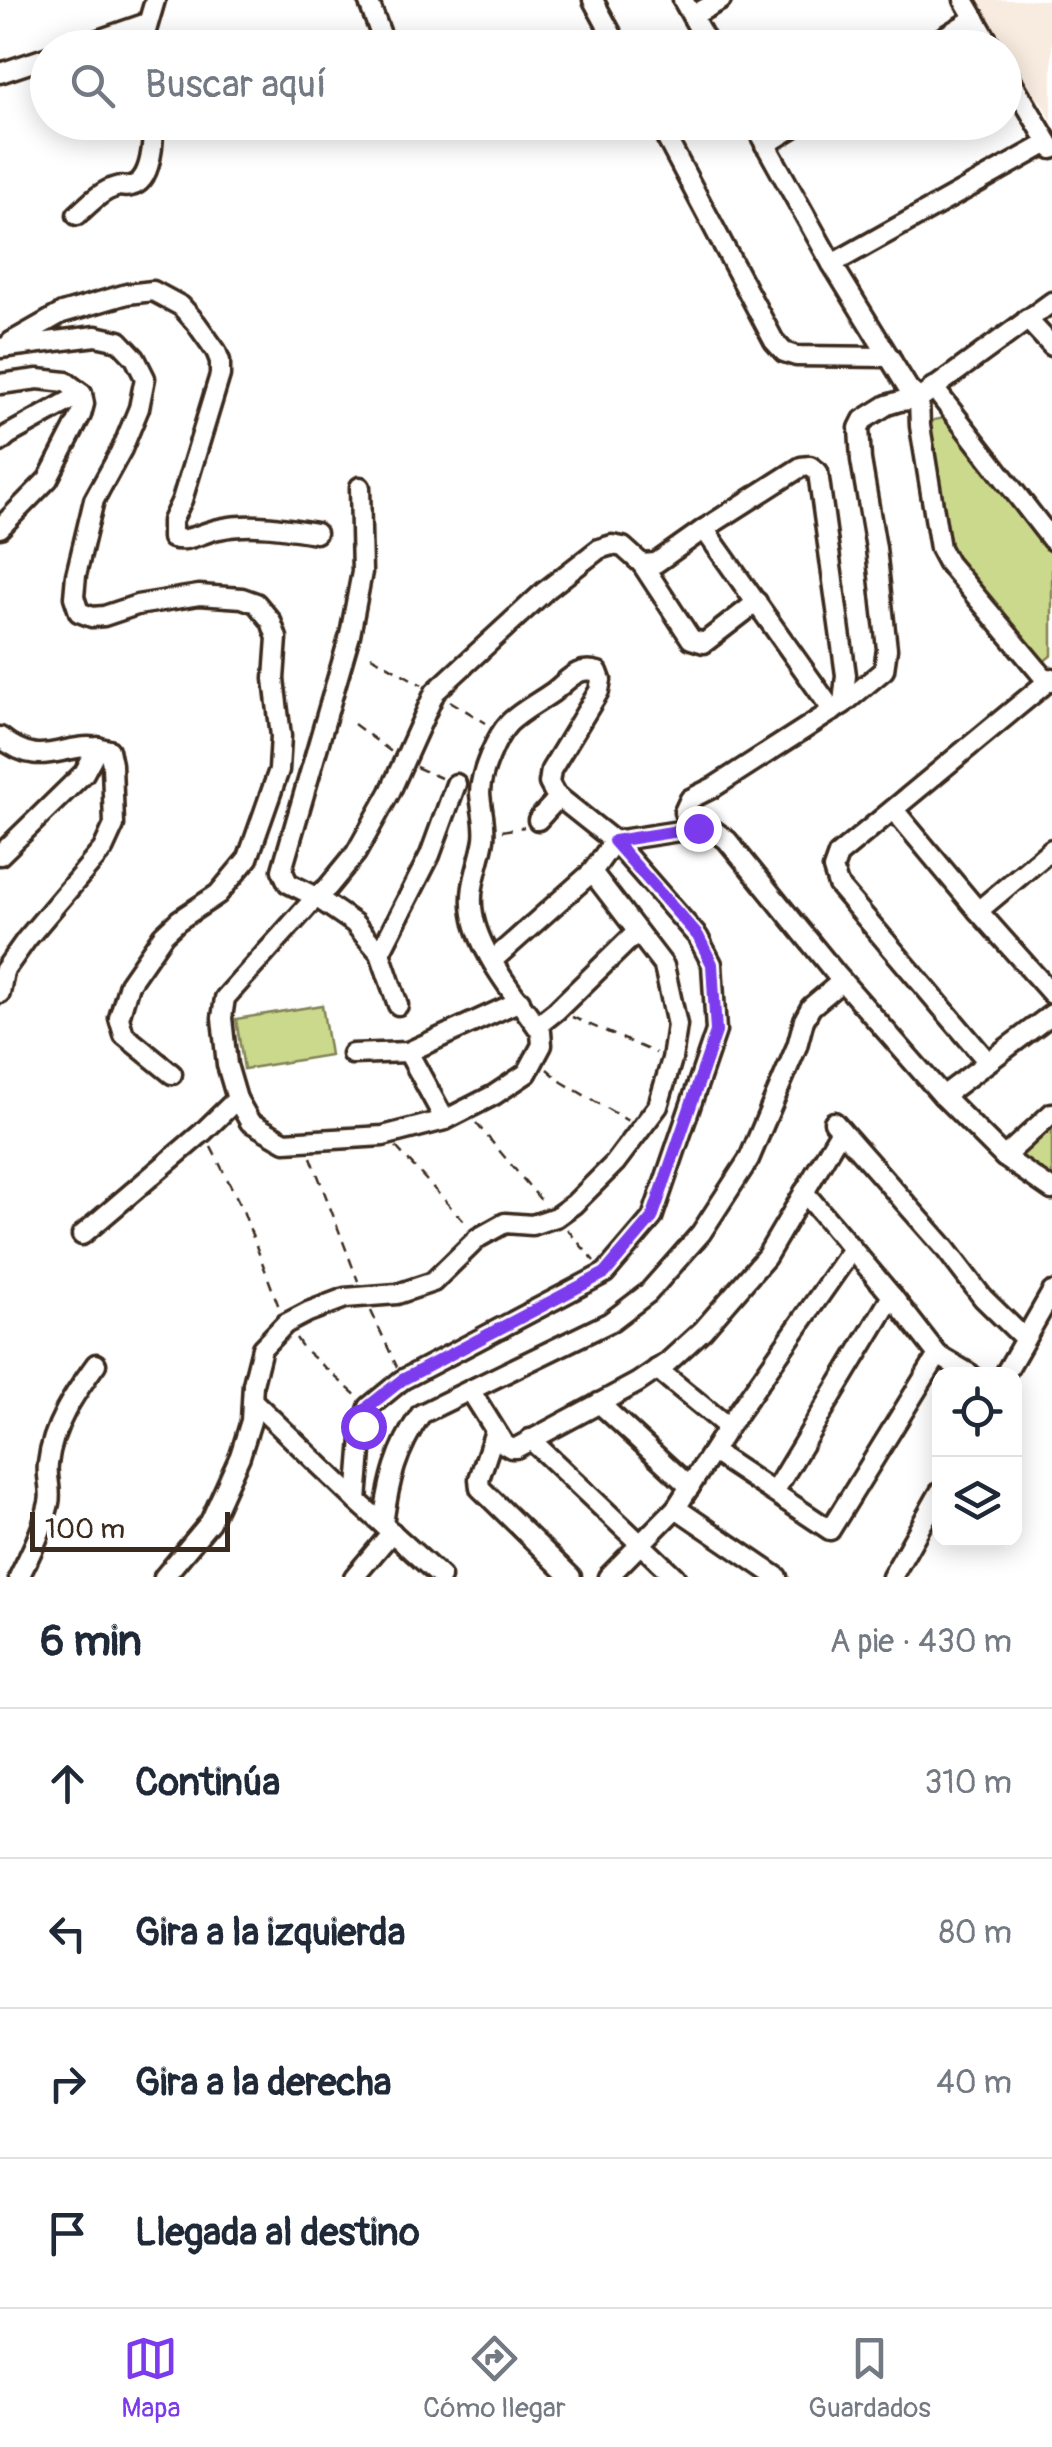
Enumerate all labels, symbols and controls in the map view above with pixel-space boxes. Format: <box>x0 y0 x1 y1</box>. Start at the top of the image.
search box <box>30 30 1022 140</box>
icon: search <box>65 58 120 113</box>
text: Buscar aquí <box>145 61 327 109</box>
route end <box>676 806 722 852</box>
map controls <box>932 1367 1022 1547</box>
button: locate <box>932 1367 1022 1457</box>
route start <box>341 1404 387 1450</box>
button: layers <box>932 1457 1022 1547</box>
scale bar <box>30 1507 230 1552</box>
text: 100 m <box>45 1512 125 1547</box>
text: 6 min <box>40 1616 142 1668</box>
text: A pie · 430 m <box>830 1622 1012 1662</box>
icon: ahead <box>40 1756 95 1811</box>
text: Continúa <box>135 1759 280 1807</box>
text: 310 m <box>924 1763 1012 1803</box>
icon: left <box>40 1906 95 1961</box>
text: Gira a la izquierda <box>135 1909 405 1957</box>
text: 80 m <box>939 1913 1012 1953</box>
icon: right <box>40 2056 95 2111</box>
text: Gira a la derecha <box>135 2059 391 2107</box>
text: 40 m <box>936 2063 1012 2103</box>
icon: arrive <box>40 2206 95 2261</box>
text: Llegada al destino <box>135 2209 420 2257</box>
tab: Mapa <box>121 2331 181 2426</box>
tab: Cómo llegar <box>423 2331 566 2426</box>
tab: Guardados <box>808 2331 931 2426</box>

